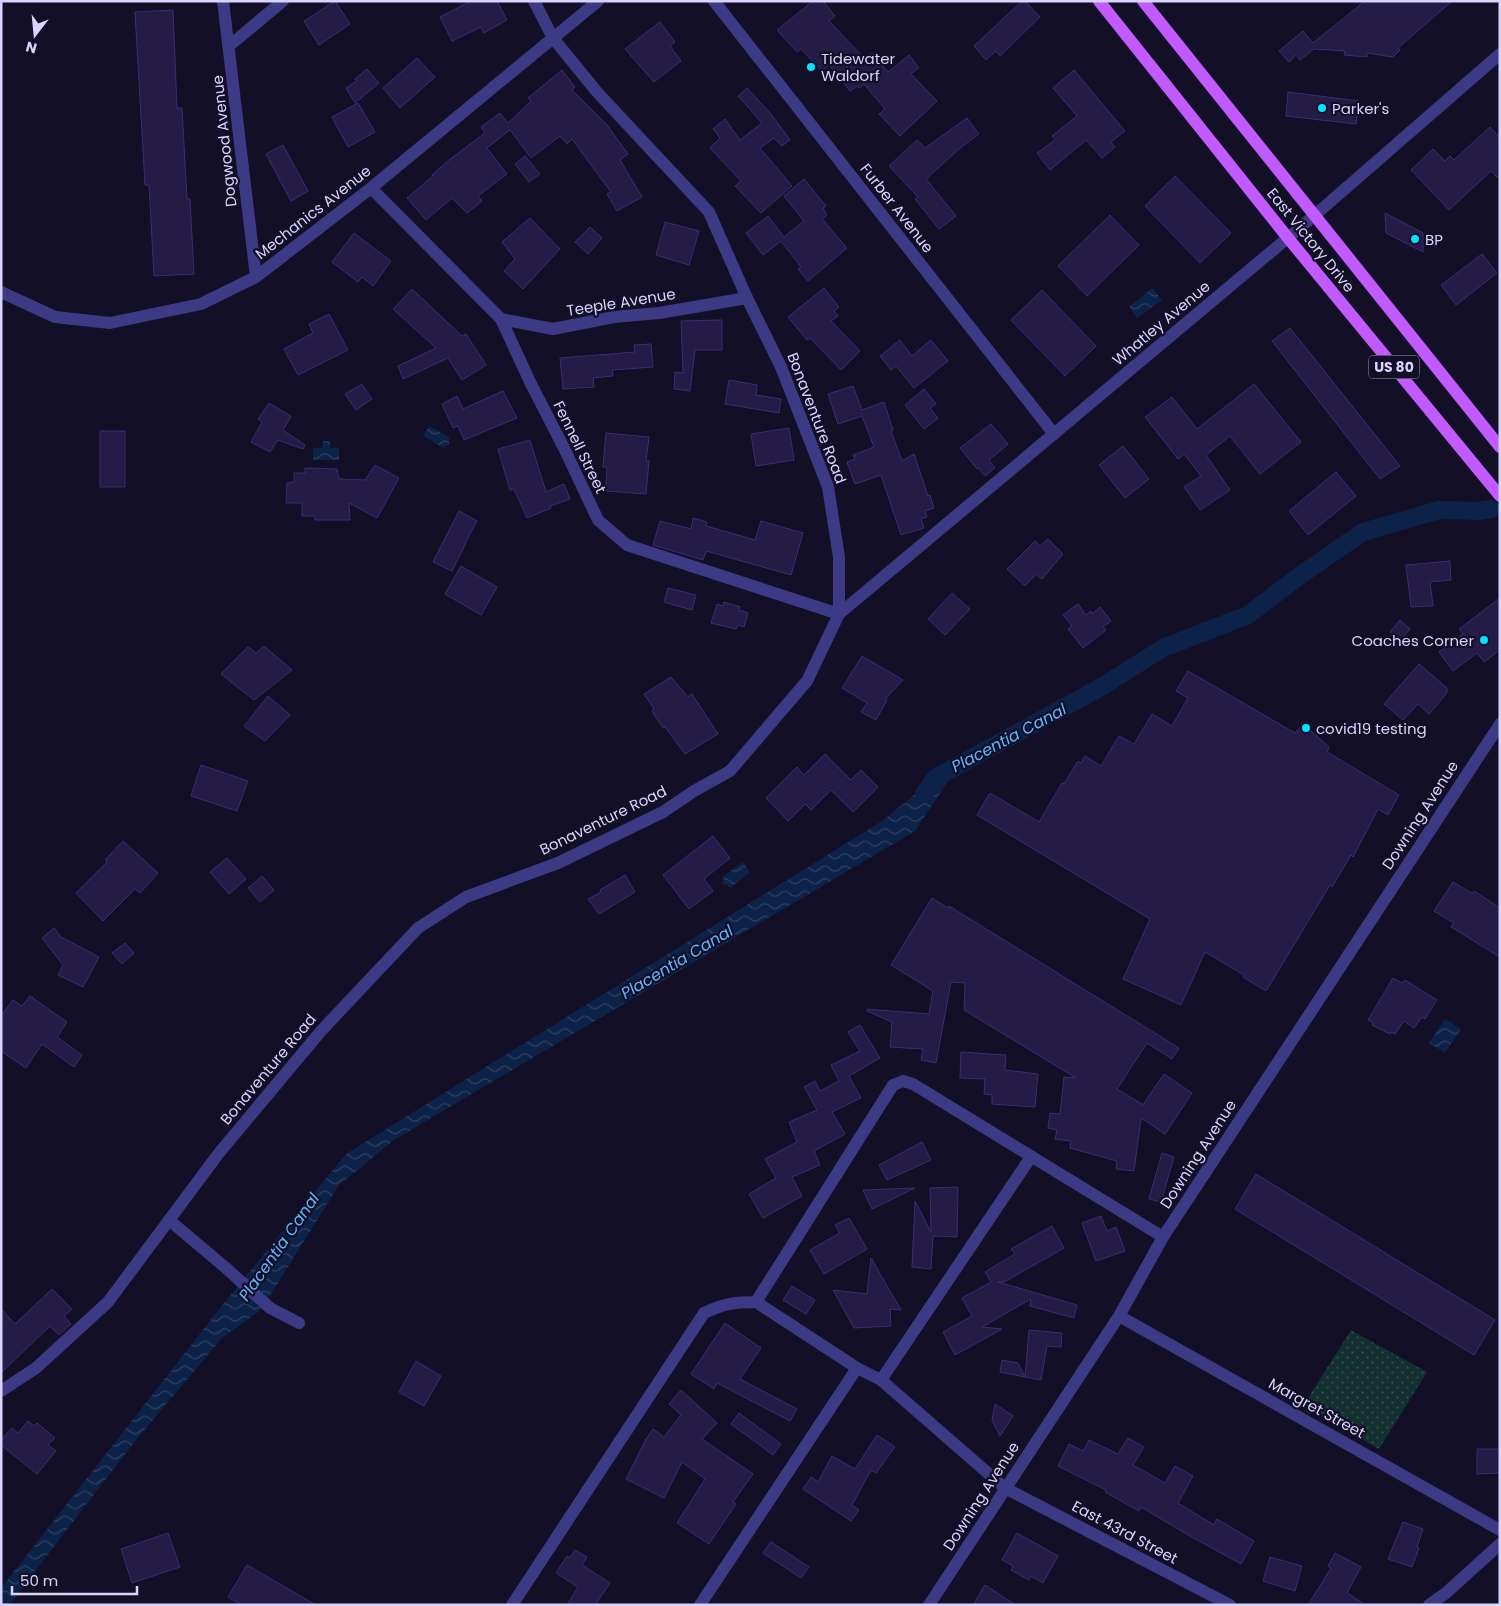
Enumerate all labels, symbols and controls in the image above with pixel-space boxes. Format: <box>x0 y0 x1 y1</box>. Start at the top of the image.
north arrow <box>10 10 60 60</box>
text: N <box>24 36 39 59</box>
place label: Tidewater Waldorf <box>821 48 895 86</box>
marker: Tidewater Waldorf <box>805 61 817 73</box>
street label: Dogwood Avenue <box>207 74 241 208</box>
place label: Parker's <box>1332 98 1389 119</box>
marker: Parker's <box>1316 102 1328 114</box>
street label: Furber Avenue <box>855 159 939 257</box>
street label: Mechanics Avenue <box>251 160 375 264</box>
street label: East Victory Drive <box>1262 183 1360 297</box>
place label: BP <box>1425 229 1443 250</box>
marker: BP <box>1409 233 1421 245</box>
street label: Whatley Avenue <box>1108 276 1214 370</box>
street label: Teeple Avenue <box>565 283 677 321</box>
street label: Bonaventure Road <box>782 349 852 487</box>
road number: US 80 <box>1369 356 1419 378</box>
street label: Fennell Street <box>548 397 612 497</box>
place label: Coaches Corner <box>1352 630 1474 651</box>
marker: Coaches Corner <box>1478 634 1490 646</box>
water label: Placentia Canal <box>947 698 1071 778</box>
place label: covid19 testing <box>1316 718 1427 739</box>
marker: covid19 testing <box>1300 722 1312 734</box>
street label: Downing Avenue <box>1377 756 1463 874</box>
street label: Bonaventure Road <box>536 780 670 860</box>
water label: Placentia Canal <box>616 919 738 1005</box>
street label: Bonaventure Road <box>215 1009 321 1129</box>
street label: Downing Avenue <box>1155 1095 1241 1213</box>
water label: Placentia Canal <box>233 1188 325 1306</box>
street label: Margret Street <box>1265 1373 1369 1443</box>
street label: Downing Avenue <box>938 1437 1024 1555</box>
street label: East 43rd Street <box>1068 1495 1182 1569</box>
scale bar <box>12 1564 138 1596</box>
text: 50 m <box>20 1570 58 1591</box>

